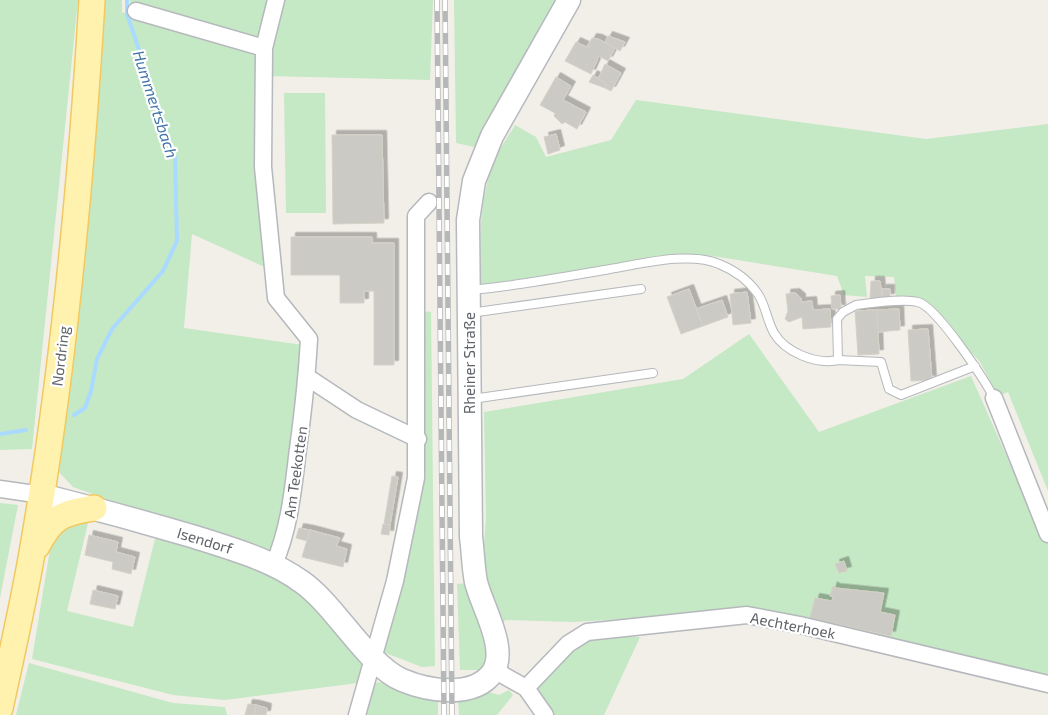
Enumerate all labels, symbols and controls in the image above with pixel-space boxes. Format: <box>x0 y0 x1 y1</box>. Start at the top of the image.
water label: Hummertsbach <box>130 48 182 160</box>
street label: Rheiner Straße <box>460 312 478 414</box>
street label: Nordring <box>47 324 73 387</box>
street label: Am Teekotten <box>280 425 310 519</box>
street label: Isendorf <box>175 523 235 557</box>
street label: Aechterhoek <box>749 608 837 642</box>

